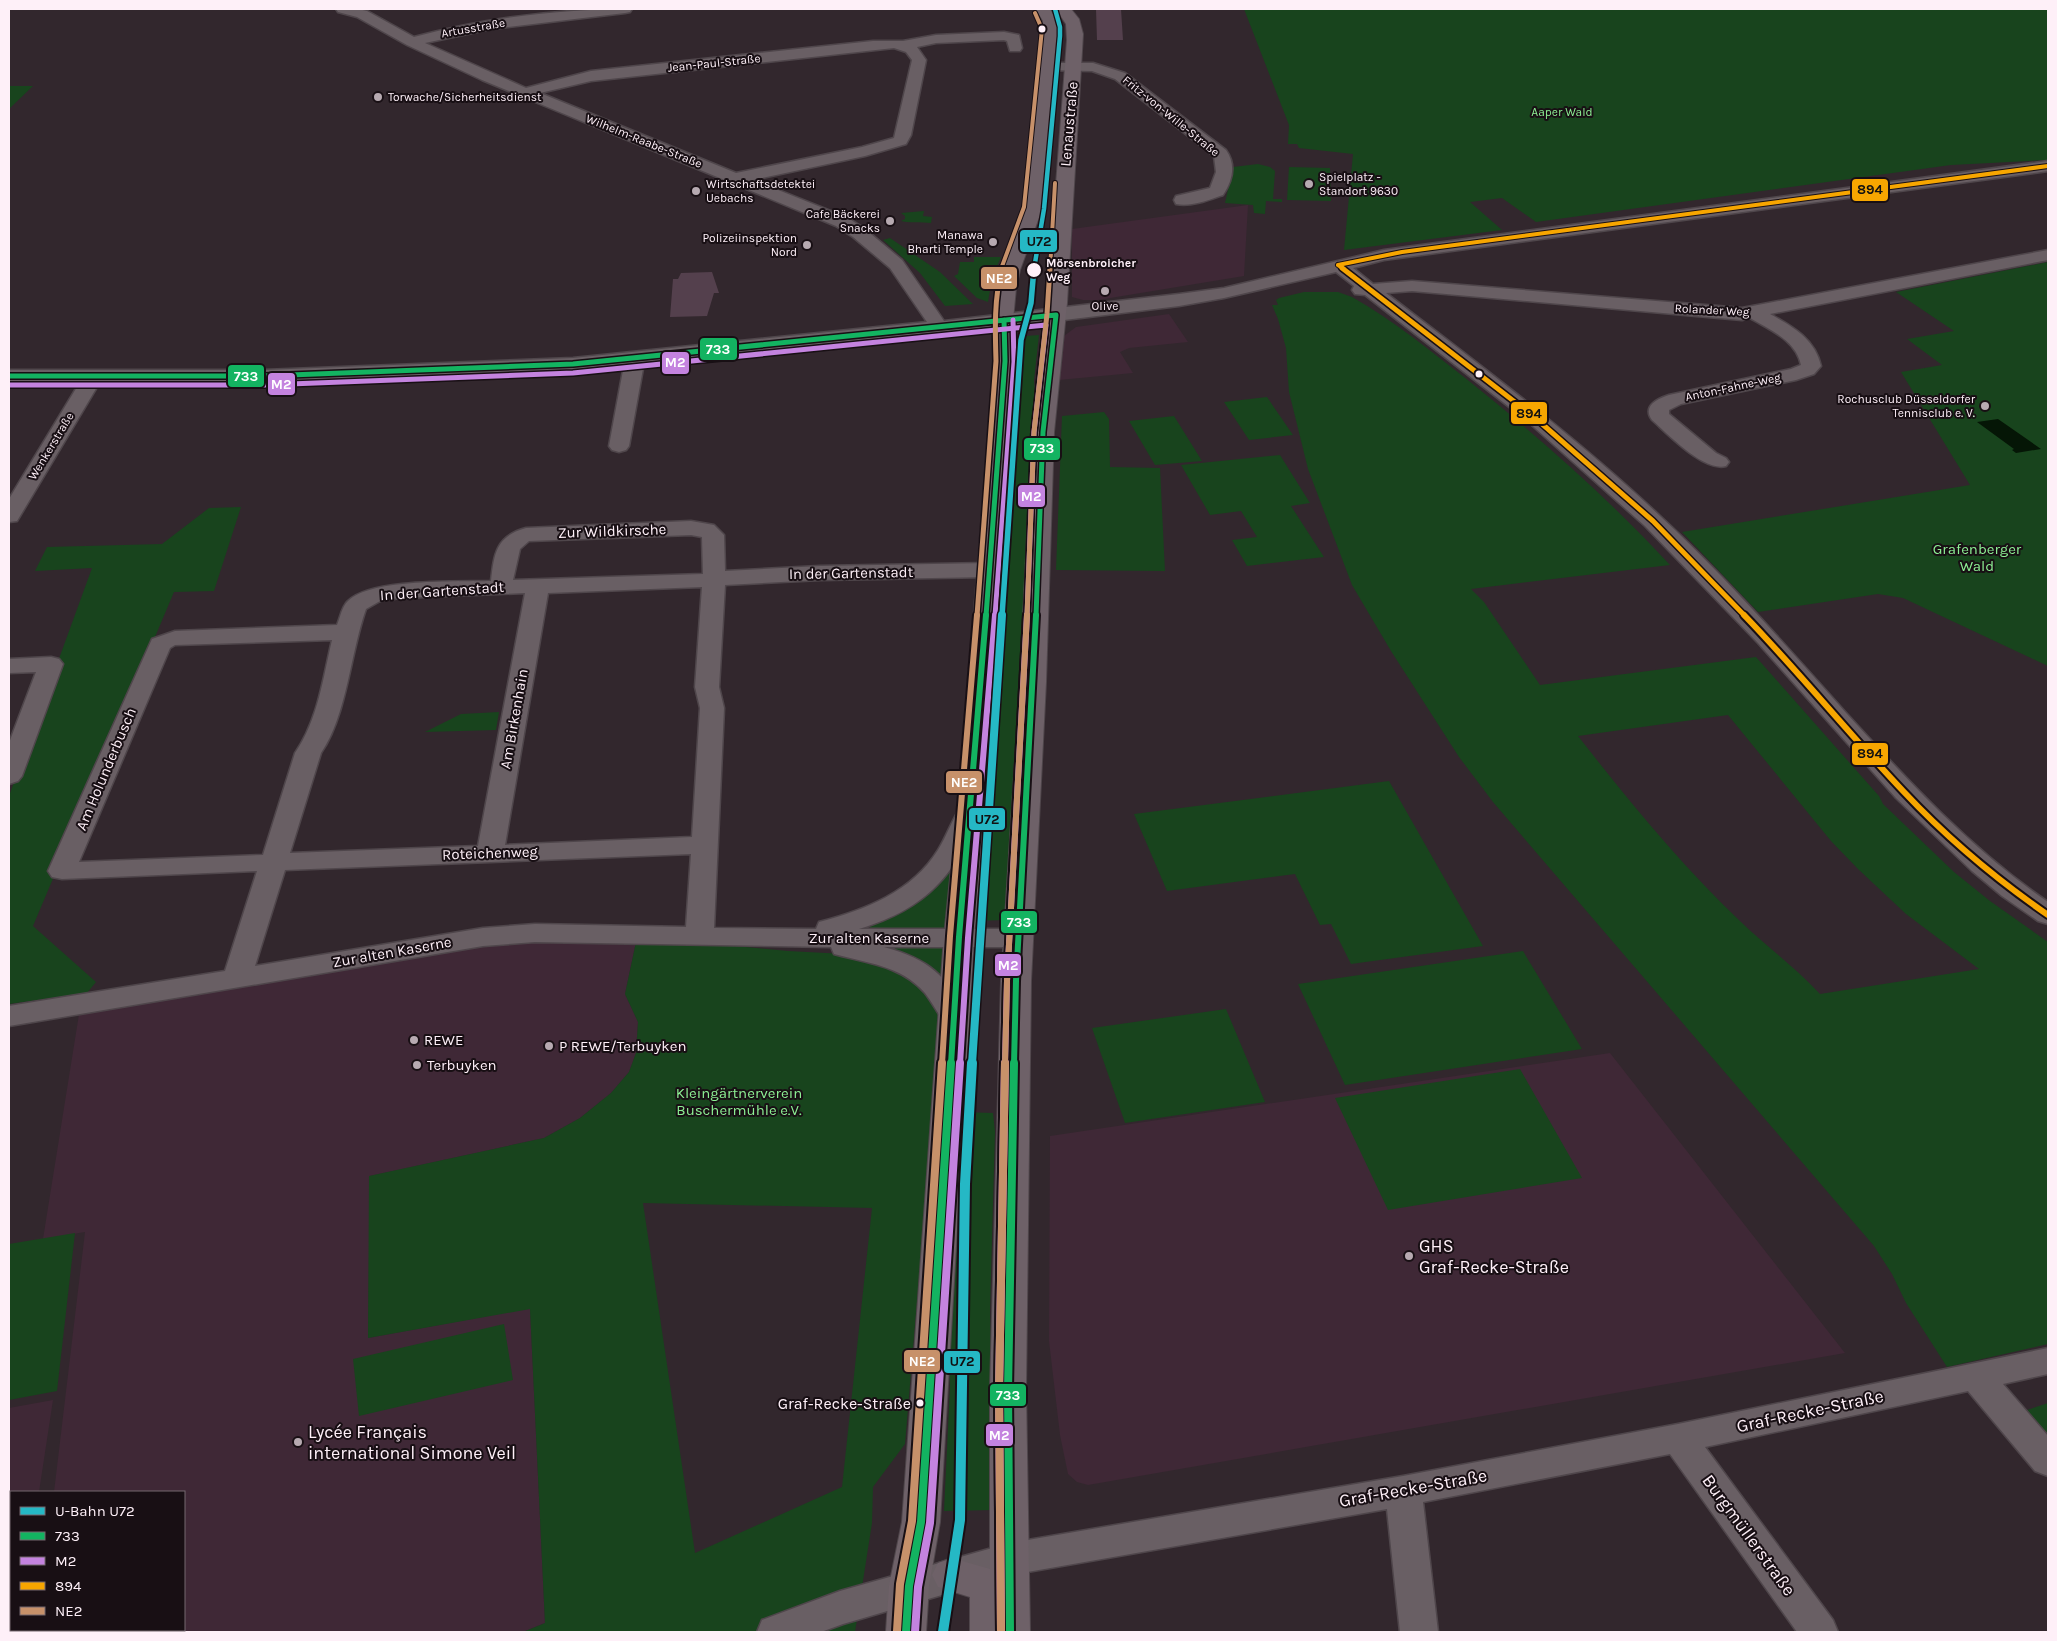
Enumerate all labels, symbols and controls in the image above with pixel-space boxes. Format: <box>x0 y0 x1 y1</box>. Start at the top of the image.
street label: Artusstraße <box>440 15 506 41</box>
unlabelled marker <box>1037 24 1047 34</box>
street label: Jean-Paul-Straße <box>667 51 761 75</box>
street label: Fritz-von-Wille-Straße <box>1120 73 1222 159</box>
street label: Lenaustraße <box>1056 81 1082 167</box>
place label: Torwache/Sicherheitsdienst <box>388 90 542 104</box>
marker: Torwache/Sicherheitsdienst <box>372 91 384 103</box>
park label: Aaper Wald <box>1531 105 1593 119</box>
street label: Wilhelm-Raabe-Straße <box>584 111 704 171</box>
place label: Spielplatz - Standort 9630 <box>1319 170 1398 198</box>
place label: Wirtschaftsdetektei Uebachs <box>706 177 815 205</box>
marker: Spielplatz - Standort 9630 <box>1303 178 1315 190</box>
line badge: 894 <box>1851 178 1889 202</box>
text: 894 <box>1857 181 1884 198</box>
marker: Wirtschaftsdetektei Uebachs <box>690 185 702 197</box>
place label: Cafe Bäckerei Snacks <box>806 207 880 235</box>
marker: Cafe Bäckerei Snacks <box>884 215 896 227</box>
place label: Manawa Bharti Temple <box>907 228 983 256</box>
line badge: U72 <box>1019 229 1058 253</box>
place label: Polizeiinspektion Nord <box>702 231 797 259</box>
text: U72 <box>1026 233 1052 250</box>
marker: Manawa Bharti Temple <box>987 236 999 248</box>
marker: Polizeiinspektion Nord <box>801 239 813 251</box>
place label: Mörsenbroicher Weg <box>1046 256 1136 284</box>
marker: Mörsenbroicher Weg <box>1025 261 1043 279</box>
line badge: NE2 <box>980 266 1018 290</box>
text: NE2 <box>986 270 1012 287</box>
marker: Olive <box>1099 285 1111 297</box>
place label: Olive <box>1092 299 1118 313</box>
street label: Rolander Weg <box>1674 301 1750 319</box>
line badge: 733 <box>699 337 738 361</box>
text: 733 <box>706 341 730 358</box>
line badge: M2 <box>661 351 690 375</box>
text: M2 <box>665 354 685 371</box>
line badge: 733 <box>227 364 265 388</box>
text: 733 <box>234 368 258 385</box>
unlabelled marker <box>1474 369 1484 379</box>
street label: Anton-Fahne-Weg <box>1684 370 1782 404</box>
line badge: M2 <box>267 372 296 396</box>
text: M2 <box>271 376 291 393</box>
place label: Rochusclub Düsseldorfer Tennisclub e. V. <box>1837 392 1976 420</box>
marker: Rochusclub Düsseldorfer Tennisclub e. V. <box>1979 400 1991 412</box>
line badge: 894 <box>1510 401 1548 425</box>
text: 894 <box>1516 405 1543 422</box>
street label: Wenkerstraße <box>25 410 77 482</box>
line badge: 733 <box>1023 437 1061 461</box>
text: 733 <box>1030 440 1054 457</box>
line badge: M2 <box>1017 484 1046 508</box>
text: M2 <box>1021 488 1041 505</box>
street label: Zur Wildkirsche <box>557 520 667 542</box>
park label: Grafenberger Wald <box>1933 540 2022 575</box>
street label: In der Gartenstadt <box>789 563 914 583</box>
street label: In der Gartenstadt <box>379 578 505 604</box>
street label: Am Birkenhain <box>496 667 532 771</box>
street label: Am Holunderbusch <box>72 705 140 833</box>
line badge: 894 <box>1851 742 1889 766</box>
text: 894 <box>1857 745 1884 762</box>
line badge: NE2 <box>945 770 983 794</box>
text: NE2 <box>951 774 977 791</box>
line badge: U72 <box>968 807 1006 831</box>
text: U72 <box>974 811 1000 828</box>
street label: Roteichenweg <box>442 842 539 864</box>
line badge: 733 <box>1000 910 1038 934</box>
text: 733 <box>1007 914 1031 931</box>
street label: Zur alten Kaserne <box>809 929 929 947</box>
street label: Zur alten Kaserne <box>331 933 453 971</box>
line badge: M2 <box>994 953 1022 977</box>
text: M2 <box>998 957 1018 974</box>
place label: REWE <box>424 1031 463 1049</box>
marker: REWE <box>408 1034 420 1046</box>
place label: P REWE/Terbuyken <box>559 1037 686 1055</box>
marker: P REWE/Terbuyken <box>543 1040 555 1052</box>
place label: Terbuyken <box>427 1056 497 1074</box>
marker: Terbuyken <box>411 1059 423 1071</box>
park label: Kleingärtnerverein Buschermühle e.V. <box>676 1084 802 1119</box>
place label: GHS Graf-Recke-Straße <box>1419 1235 1569 1278</box>
marker: GHS Graf-Recke-Straße <box>1403 1250 1415 1262</box>
line badge: NE2 <box>903 1349 941 1373</box>
line badge: U72 <box>943 1350 981 1374</box>
text: NE2 <box>909 1353 935 1370</box>
text: U72 <box>949 1353 975 1370</box>
line badge: 733 <box>989 1383 1027 1407</box>
street label: Graf-Recke-Straße <box>1734 1385 1886 1437</box>
text: 733 <box>996 1387 1020 1404</box>
place label: Graf-Recke-Straße <box>778 1394 911 1413</box>
marker: Graf-Recke-Straße <box>915 1398 925 1408</box>
place label: Lycée Français international Simone Veil <box>308 1421 516 1464</box>
line badge: M2 <box>985 1423 1014 1447</box>
text: M2 <box>989 1427 1009 1444</box>
marker: Lycée Français international Simone Veil <box>292 1436 304 1448</box>
street label: Graf-Recke-Straße <box>1337 1464 1489 1512</box>
street label: Burgmüllerstraße <box>1697 1470 1801 1600</box>
legend <box>10 1491 185 1631</box>
text: U-Bahn U72 <box>55 1502 135 1520</box>
text: 733 <box>55 1527 80 1545</box>
text: M2 <box>55 1552 76 1570</box>
text: 894 <box>55 1577 82 1595</box>
text: NE2 <box>55 1602 82 1620</box>

